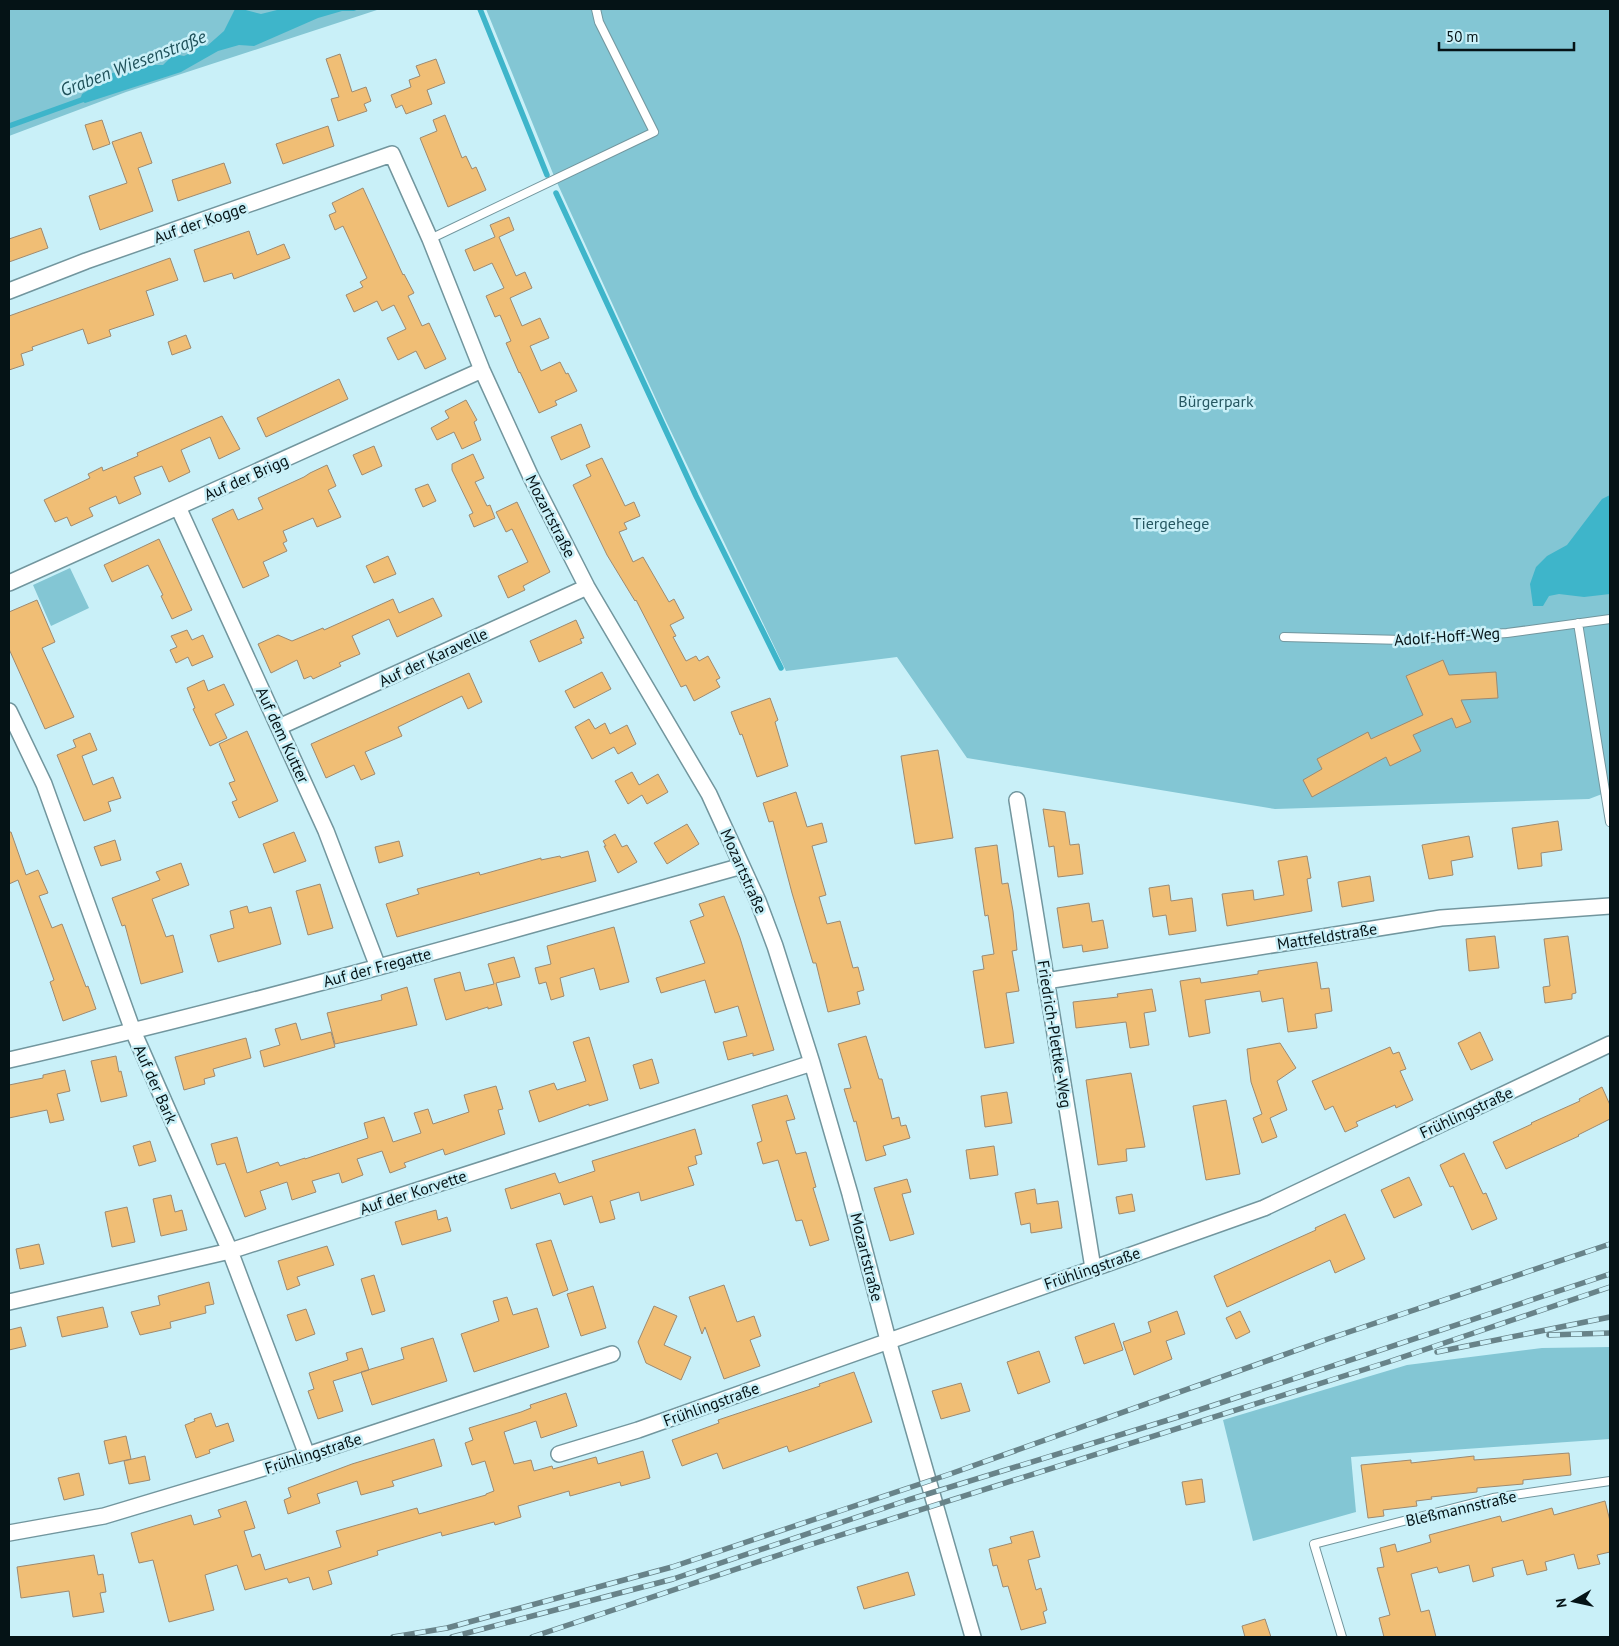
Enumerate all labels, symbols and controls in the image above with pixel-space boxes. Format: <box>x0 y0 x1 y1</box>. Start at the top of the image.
scale bar <box>1439 20 1574 52</box>
water label: Graben Wiesenstraße <box>57 24 210 101</box>
text: 50 m <box>1446 27 1479 46</box>
street label: Auf der Kogge <box>151 197 249 247</box>
park label: Bürgerpark <box>1178 391 1254 411</box>
street label: Auf der Brigg <box>201 450 291 504</box>
street label: Mozartstraße <box>522 471 580 561</box>
park label: Tiergehege <box>1133 513 1209 533</box>
street label: Adolf-Hoff-Weg <box>1393 622 1501 650</box>
street label: Auf der Karavelle <box>375 623 491 691</box>
street label: Auf dem Kutter <box>252 684 314 787</box>
street label: Mozartstraße <box>716 826 772 916</box>
street label: Mattfeldstraße <box>1276 918 1378 954</box>
street label: Auf der Fregatte <box>321 943 433 991</box>
street label: Friedrich-Plettke-Weg <box>1033 959 1077 1109</box>
street label: Auf der Bark <box>130 1041 182 1127</box>
street label: Frühlingstraße <box>1416 1082 1516 1142</box>
street label: Auf der Korvette <box>357 1165 469 1219</box>
street label: Mozartstraße <box>846 1211 888 1303</box>
street label: Frühlingstraße <box>1041 1242 1143 1294</box>
street label: Frühlingstraße <box>660 1377 762 1431</box>
street label: Frühlingstraße <box>262 1428 364 1478</box>
street label: Bleßmannstraße <box>1404 1486 1518 1530</box>
north arrow <box>1549 1576 1599 1626</box>
text: N <box>1552 1597 1571 1609</box>

